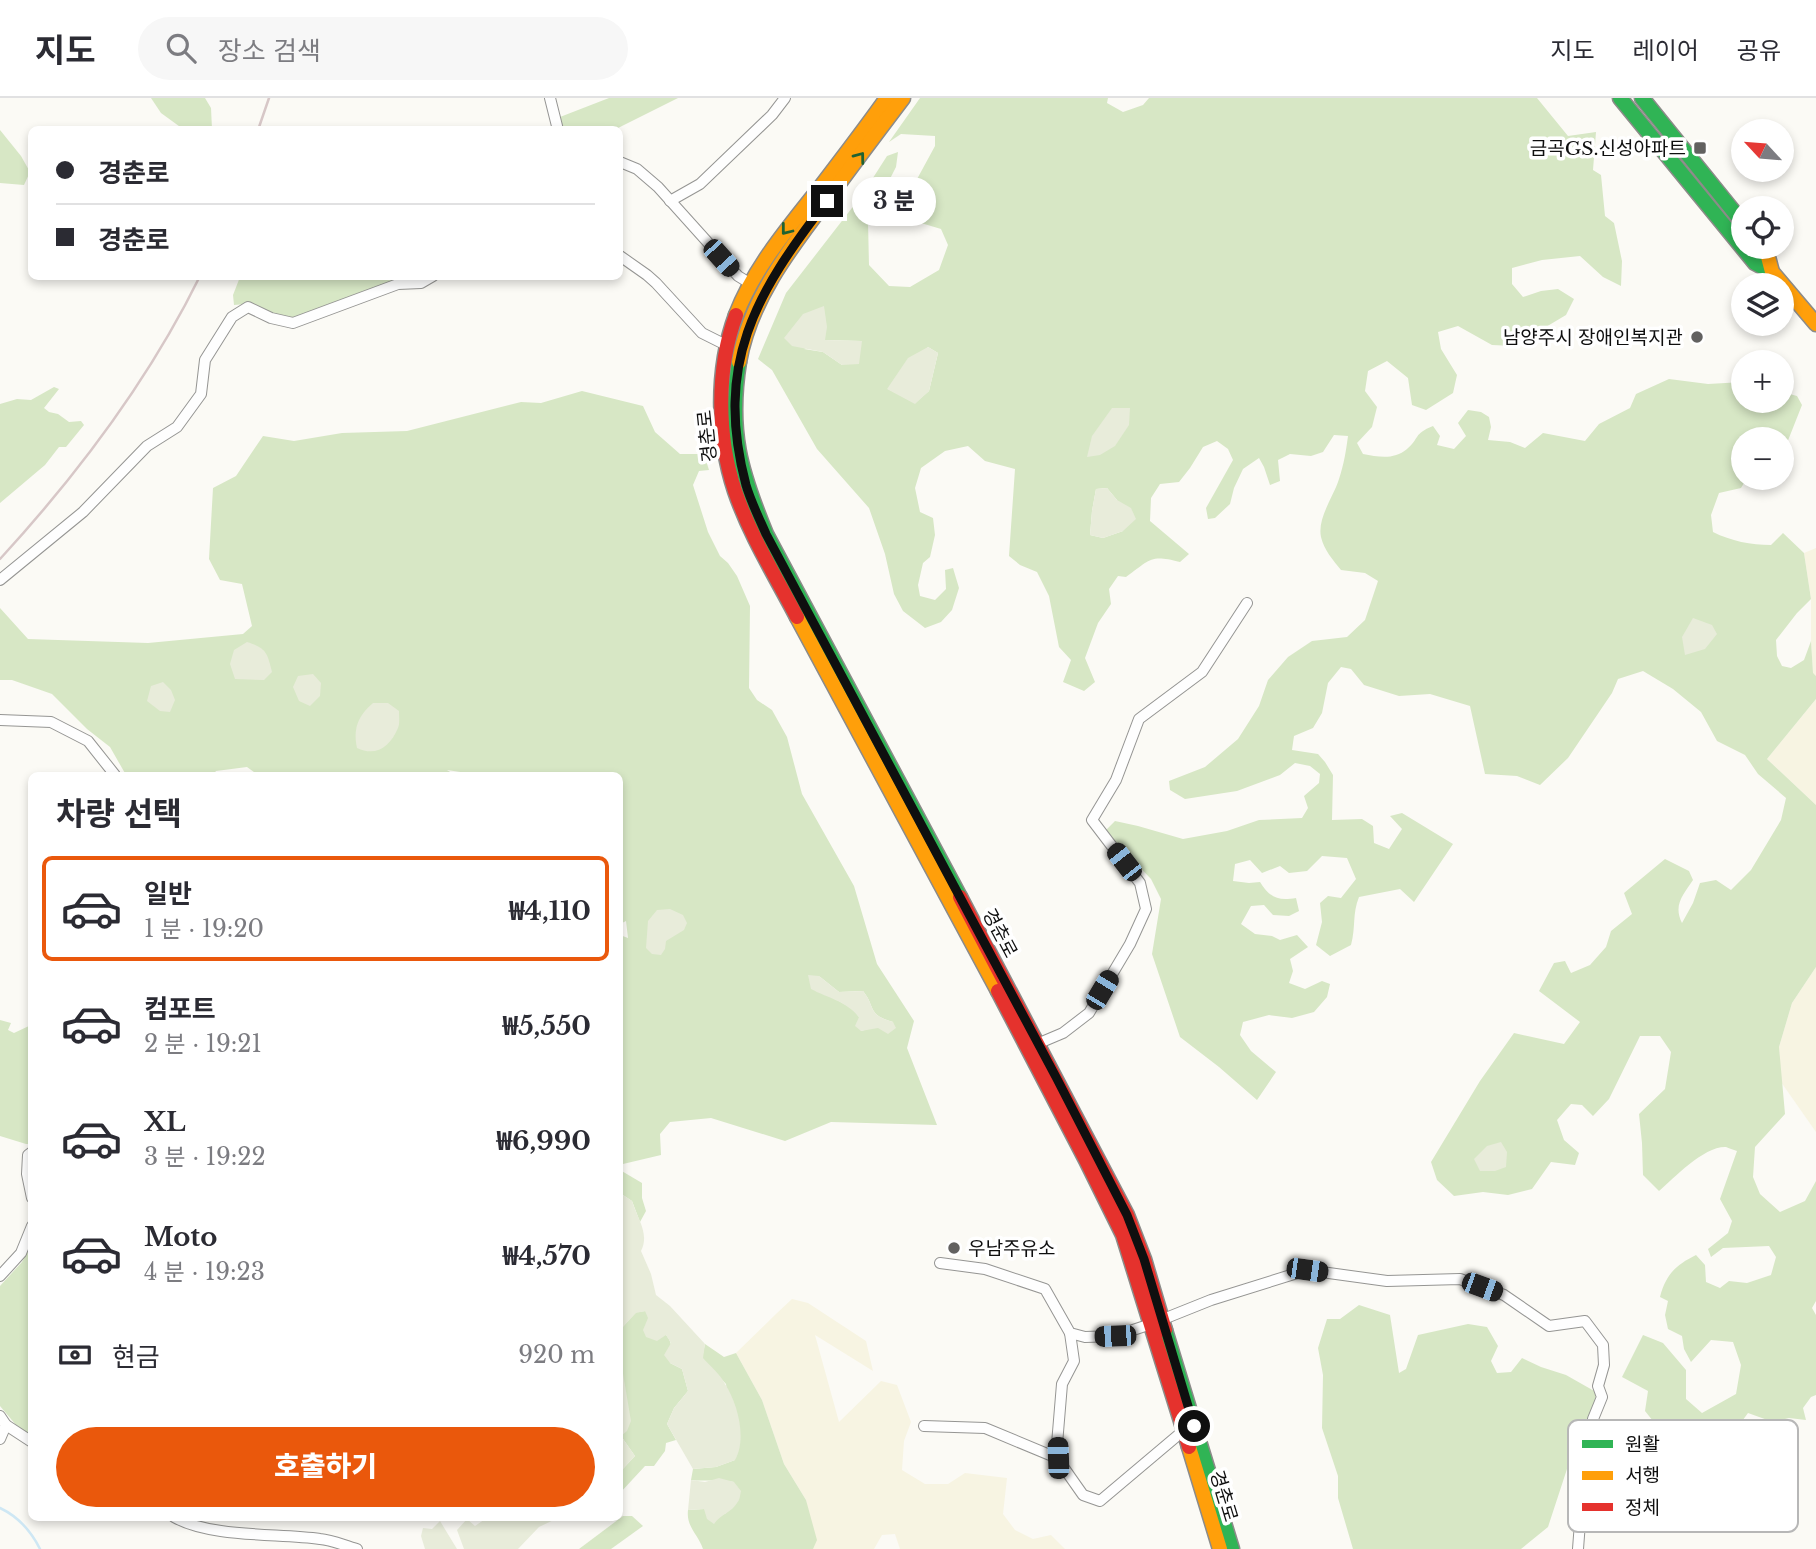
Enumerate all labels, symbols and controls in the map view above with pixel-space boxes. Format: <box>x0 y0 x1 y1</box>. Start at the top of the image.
search box <box>138 17 628 80</box>
icon: search <box>162 29 200 67</box>
text: 지도 <box>35 30 96 71</box>
text: 장소 검색 <box>218 35 321 67</box>
text: 지도 <box>1550 36 1595 65</box>
text: 레이어 <box>1633 36 1699 65</box>
text: 공유 <box>1737 36 1781 65</box>
north arrow <box>1731 119 1794 182</box>
map controls <box>1731 119 1794 490</box>
place label: 금곡GS.신성아파트 <box>1530 137 1686 160</box>
marker: 금곡GS.신성아파트 <box>1692 140 1708 156</box>
one-way arrow <box>851 152 864 165</box>
text: 경춘로 <box>98 157 170 189</box>
callout: 3 분 <box>852 176 936 226</box>
route end <box>811 185 843 217</box>
text: 3 분 <box>873 187 915 215</box>
button: locate <box>1731 196 1794 259</box>
one-way arrow <box>782 223 795 235</box>
text: 경춘로 <box>98 224 170 256</box>
car <box>700 235 743 281</box>
button: layers <box>1731 273 1794 336</box>
place label: 남양주시 장애인복지관 <box>1503 326 1683 349</box>
marker: 남양주시 장애인복지관 <box>1689 329 1705 345</box>
button: + <box>1731 350 1794 413</box>
street label: 경춘로 <box>693 409 721 463</box>
button: − <box>1731 427 1794 490</box>
text: 차량 선택 <box>56 794 182 834</box>
car <box>1103 839 1146 885</box>
icon: car <box>60 877 123 940</box>
text: 일반 <box>144 878 192 910</box>
text: ₩4,110 <box>509 895 591 927</box>
street label: 경춘로 <box>978 904 1022 962</box>
text: 1 분 · 19:20 <box>144 915 264 943</box>
car <box>1083 967 1122 1013</box>
icon: car <box>60 992 123 1055</box>
text: 컴포트 <box>144 993 216 1025</box>
text: ₩5,550 <box>503 1010 591 1042</box>
text: 2 분 · 19:21 <box>144 1030 262 1058</box>
text: XL <box>144 1106 186 1138</box>
icon: car <box>60 1107 123 1170</box>
text: ₩6,990 <box>496 1125 591 1157</box>
text: 3 분 · 19:22 <box>144 1143 266 1171</box>
text: Moto <box>144 1221 217 1253</box>
icon: car <box>60 1222 123 1285</box>
place label: 우남주유소 <box>968 1237 1055 1260</box>
text: ₩4,570 <box>503 1240 591 1272</box>
marker: 우남주유소 <box>946 1240 962 1256</box>
car <box>1285 1257 1330 1283</box>
text: 4 분 · 19:23 <box>144 1258 265 1286</box>
car <box>1459 1270 1506 1304</box>
car <box>1094 1325 1137 1347</box>
icon: cash <box>56 1336 94 1374</box>
text: 현금 <box>112 1341 160 1373</box>
text: 920 m <box>518 1341 595 1369</box>
route start <box>1178 1410 1210 1442</box>
legend <box>1568 1420 1798 1532</box>
button: 호출하기 <box>56 1427 595 1507</box>
text: 원활 <box>1625 1433 1660 1456</box>
car <box>1047 1437 1070 1479</box>
text: 서행 <box>1625 1464 1660 1487</box>
street label: 경춘로 <box>1205 1468 1243 1524</box>
text: 정체 <box>1625 1496 1660 1519</box>

